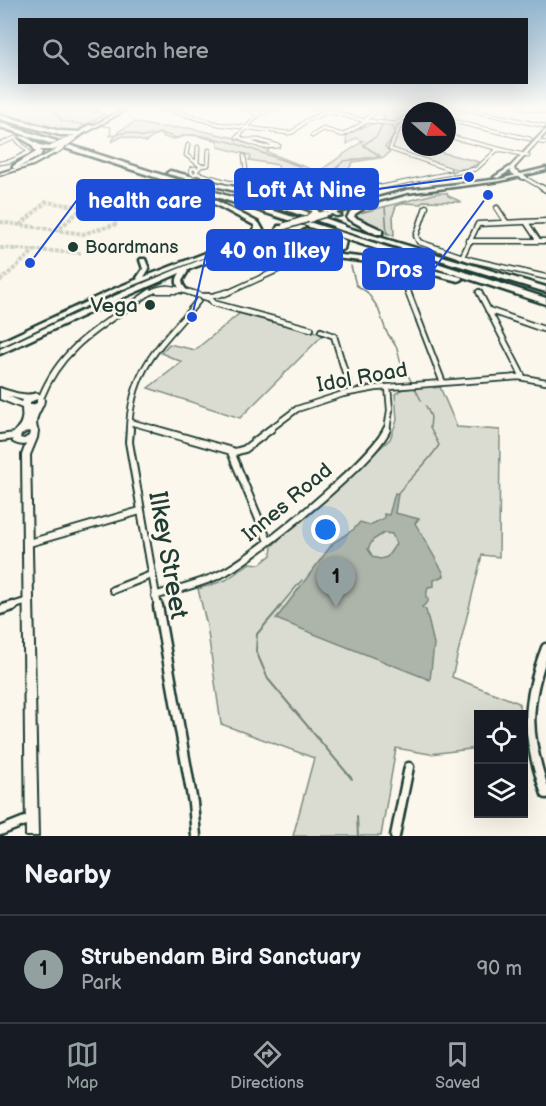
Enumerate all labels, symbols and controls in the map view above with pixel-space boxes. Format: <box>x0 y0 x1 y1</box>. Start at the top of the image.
search box <box>18 18 528 84</box>
icon: search <box>39 35 72 68</box>
text: Search here <box>87 38 209 65</box>
north arrow <box>402 102 456 156</box>
callout: Loft At Nine <box>235 169 378 209</box>
text: Loft At Nine <box>246 177 366 204</box>
callout: health care <box>77 180 214 220</box>
text: health care <box>88 188 202 215</box>
callout: 40 on Ilkey <box>207 230 342 270</box>
place label: Boardmans <box>85 237 178 258</box>
text: 40 on Ilkey <box>220 238 330 265</box>
marker: Boardmans <box>66 240 80 254</box>
callout: Dros <box>363 249 434 289</box>
text: Dros <box>376 257 423 284</box>
place label: Vega <box>90 293 138 318</box>
marker: Vega <box>143 298 157 312</box>
street label: Idol Road <box>315 357 409 398</box>
street label: Innes Road <box>237 458 337 547</box>
street label: Ilkey Street <box>141 489 194 622</box>
your location <box>311 515 340 544</box>
pin: 1 <box>316 558 356 607</box>
map controls <box>474 710 528 818</box>
button: locate <box>474 710 528 764</box>
button: layers <box>474 764 528 818</box>
text: Nearby <box>24 860 111 891</box>
text: Strubendam Bird Sanctuary <box>81 944 361 971</box>
text: 1 <box>39 957 48 981</box>
text: 90 m <box>477 957 522 981</box>
text: Park <box>81 971 121 995</box>
tab: Map <box>66 1038 99 1093</box>
tab: Directions <box>230 1038 304 1093</box>
tab: Saved <box>435 1038 480 1093</box>

